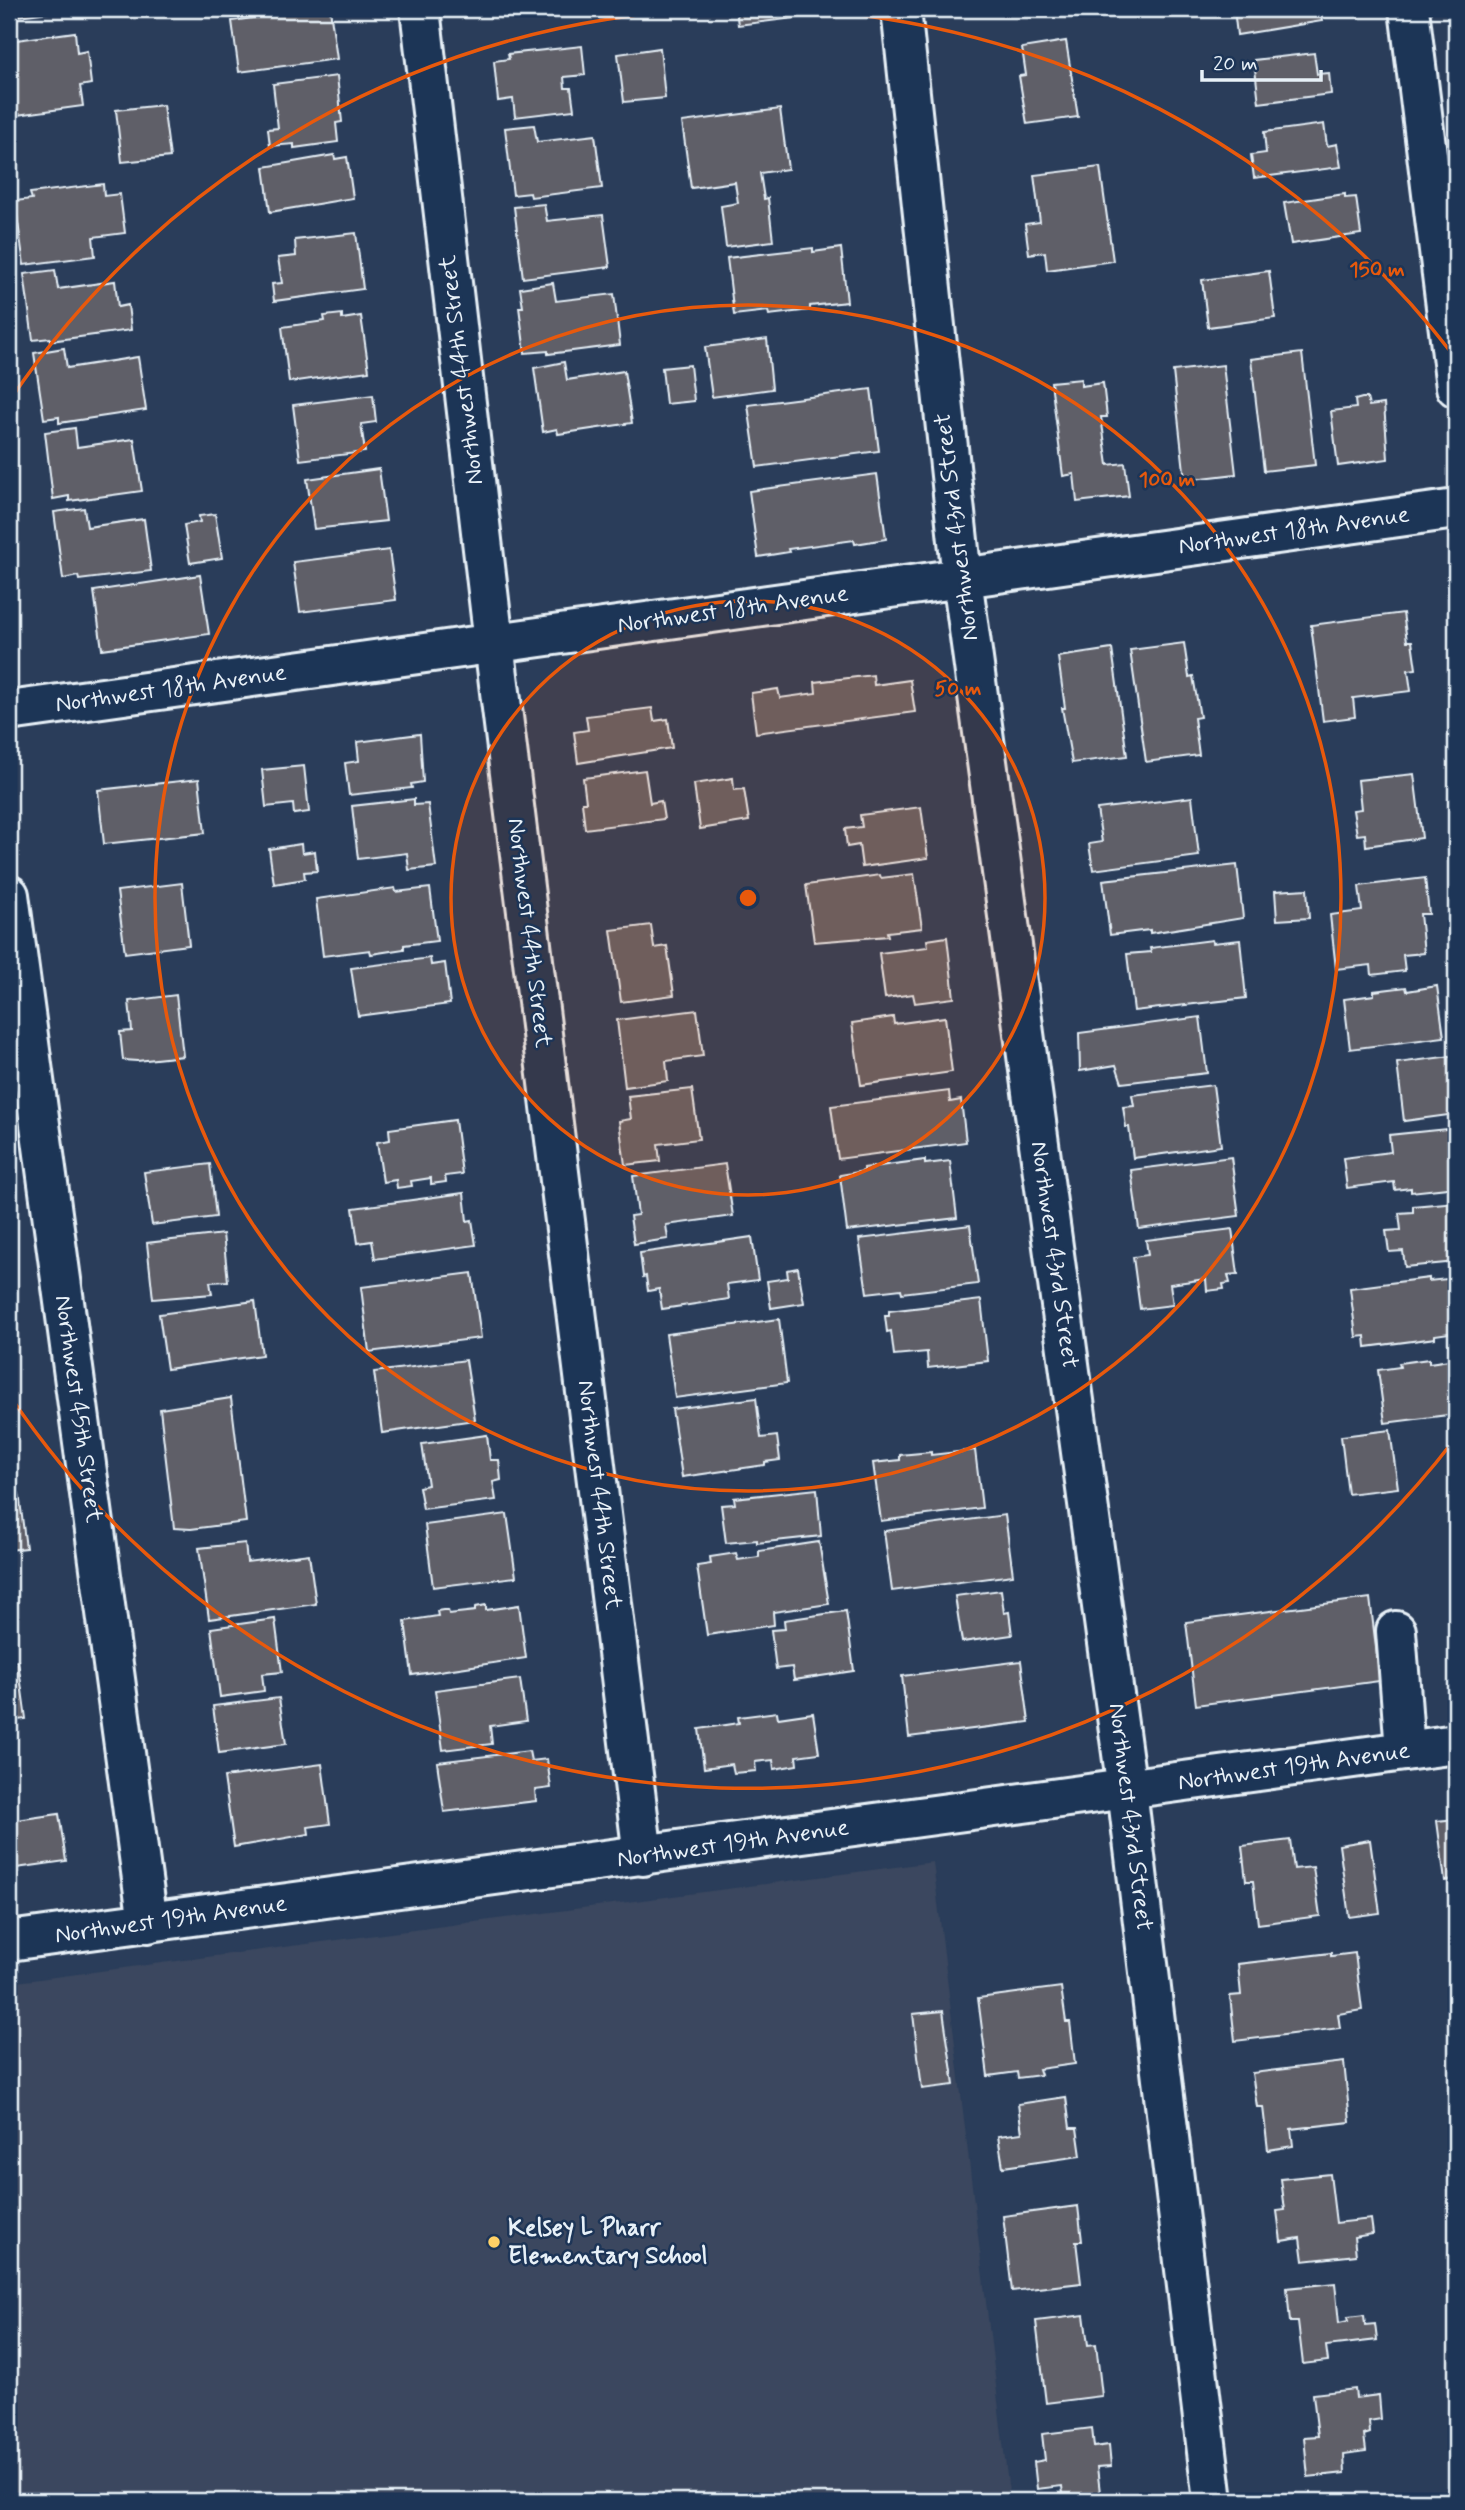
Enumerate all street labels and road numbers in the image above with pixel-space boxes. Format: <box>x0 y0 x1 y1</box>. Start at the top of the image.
street label: Northwest 44th Street <box>433 253 491 487</box>
street label: Northwest 43rd Street <box>928 411 986 643</box>
street label: Northwest 18th Avenue <box>1176 499 1412 563</box>
street label: Northwest 18th Avenue <box>615 578 851 642</box>
street label: Northwest 18th Avenue <box>53 657 289 721</box>
street label: Northwest 44th Street <box>500 816 558 1050</box>
street label: Northwest 43rd Street <box>1023 1139 1085 1371</box>
street label: Northwest 45th Street <box>47 1293 109 1525</box>
street label: Northwest 44th Street <box>570 1378 628 1612</box>
street label: Northwest 43rd Street <box>1101 1701 1159 1933</box>
street label: Northwest 19th Avenue <box>1176 1735 1412 1799</box>
street label: Northwest 19th Avenue <box>615 1812 851 1876</box>
street label: Northwest 19th Avenue <box>53 1888 289 1952</box>

